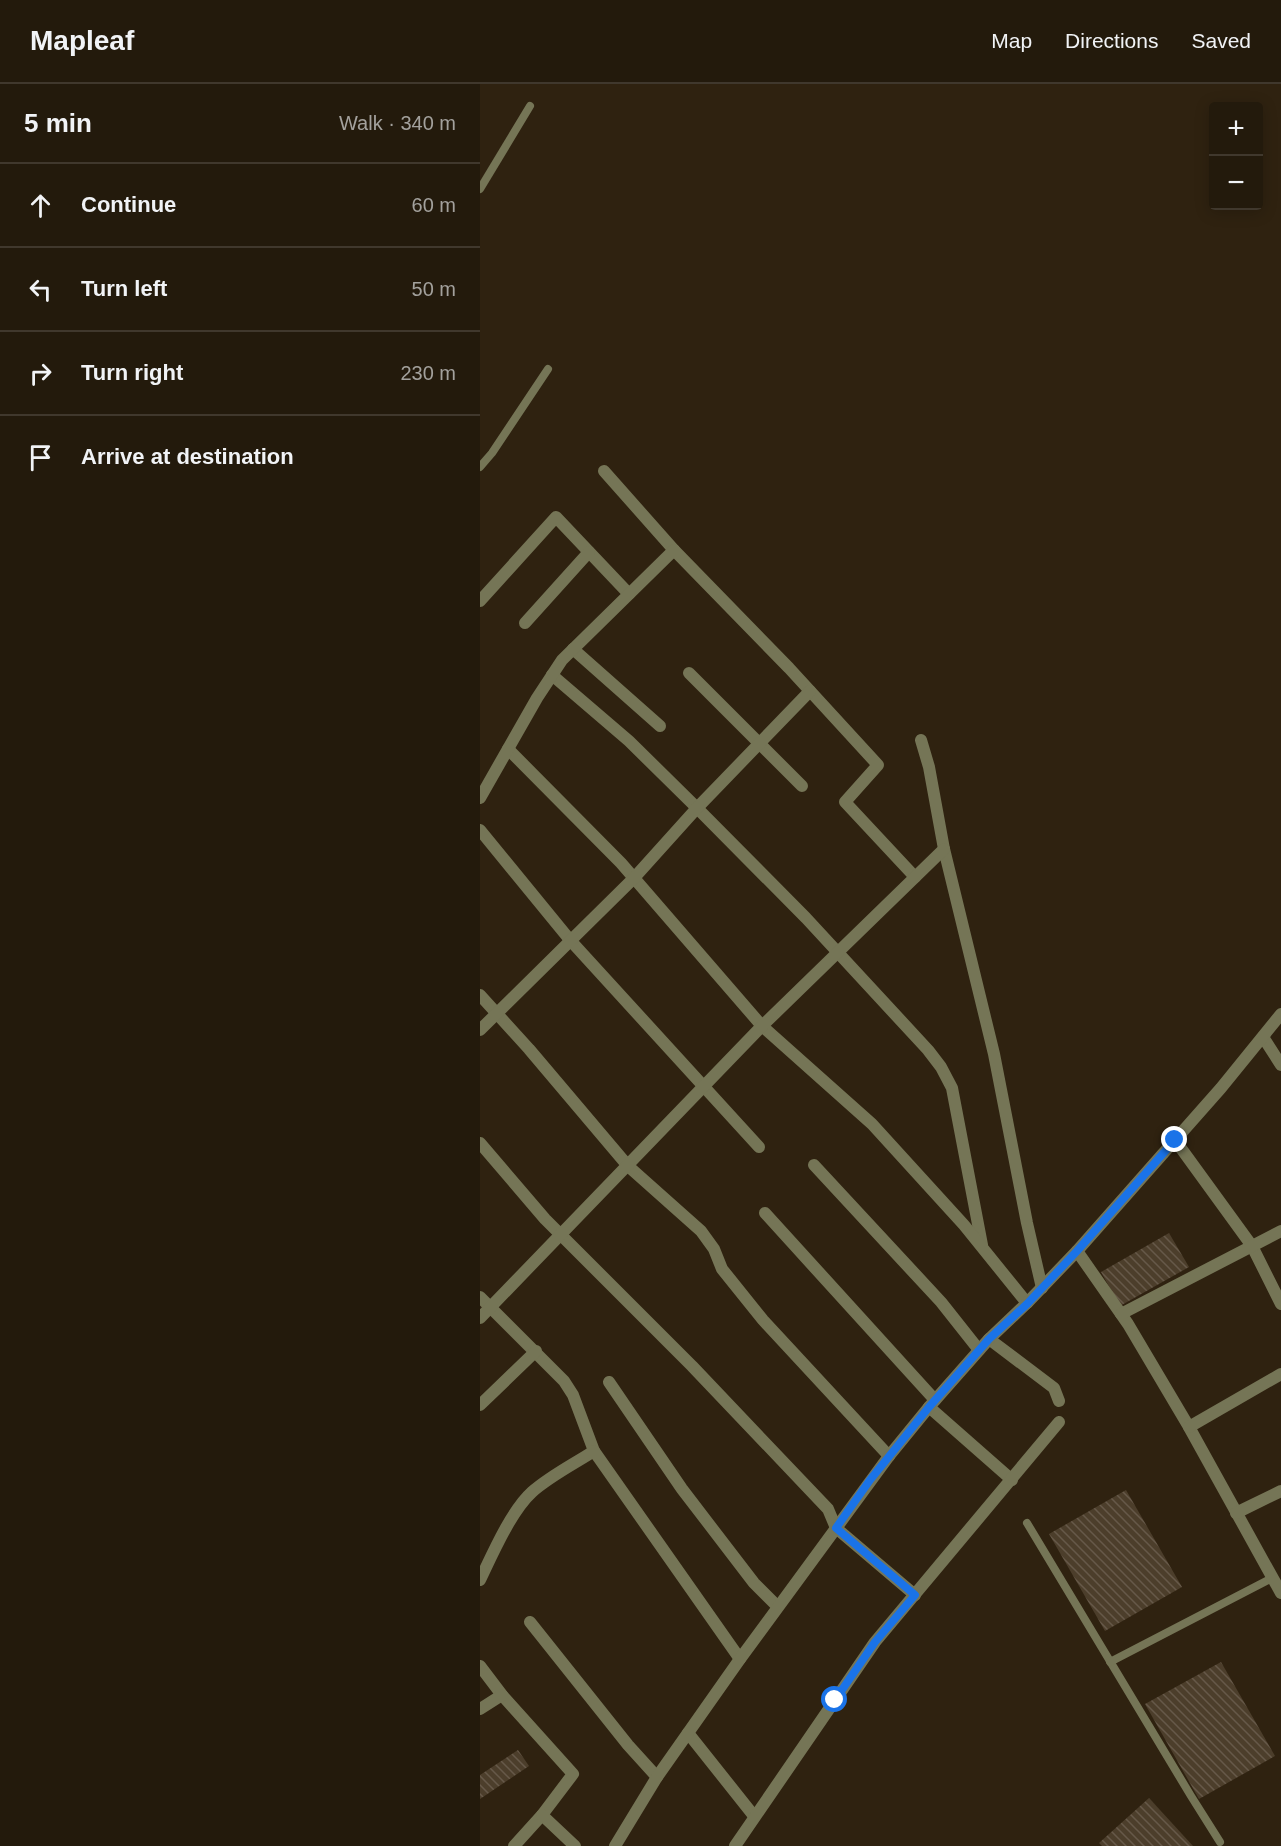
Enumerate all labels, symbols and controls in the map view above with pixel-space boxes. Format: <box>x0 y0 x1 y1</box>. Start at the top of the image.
text: Mapleaf <box>30 25 134 56</box>
text: Map <box>991 29 1032 52</box>
text: Directions <box>1065 29 1158 52</box>
text: Saved <box>1191 29 1251 52</box>
map controls <box>1209 102 1263 210</box>
button: + <box>1209 102 1263 156</box>
text: 5 min <box>24 108 92 138</box>
text: Walk · 340 m <box>339 112 456 134</box>
button: − <box>1209 156 1263 210</box>
icon: ahead <box>24 189 57 222</box>
text: Continue <box>81 192 176 217</box>
text: 60 m <box>412 194 456 216</box>
icon: left <box>24 273 57 306</box>
text: Turn left <box>81 276 167 301</box>
text: 50 m <box>412 278 456 300</box>
icon: right <box>24 357 57 390</box>
text: Turn right <box>81 360 183 385</box>
text: 230 m <box>400 362 456 384</box>
icon: arrive <box>24 441 57 474</box>
text: Arrive at destination <box>81 444 294 469</box>
route end <box>1161 1126 1187 1152</box>
route start <box>821 1686 847 1712</box>

